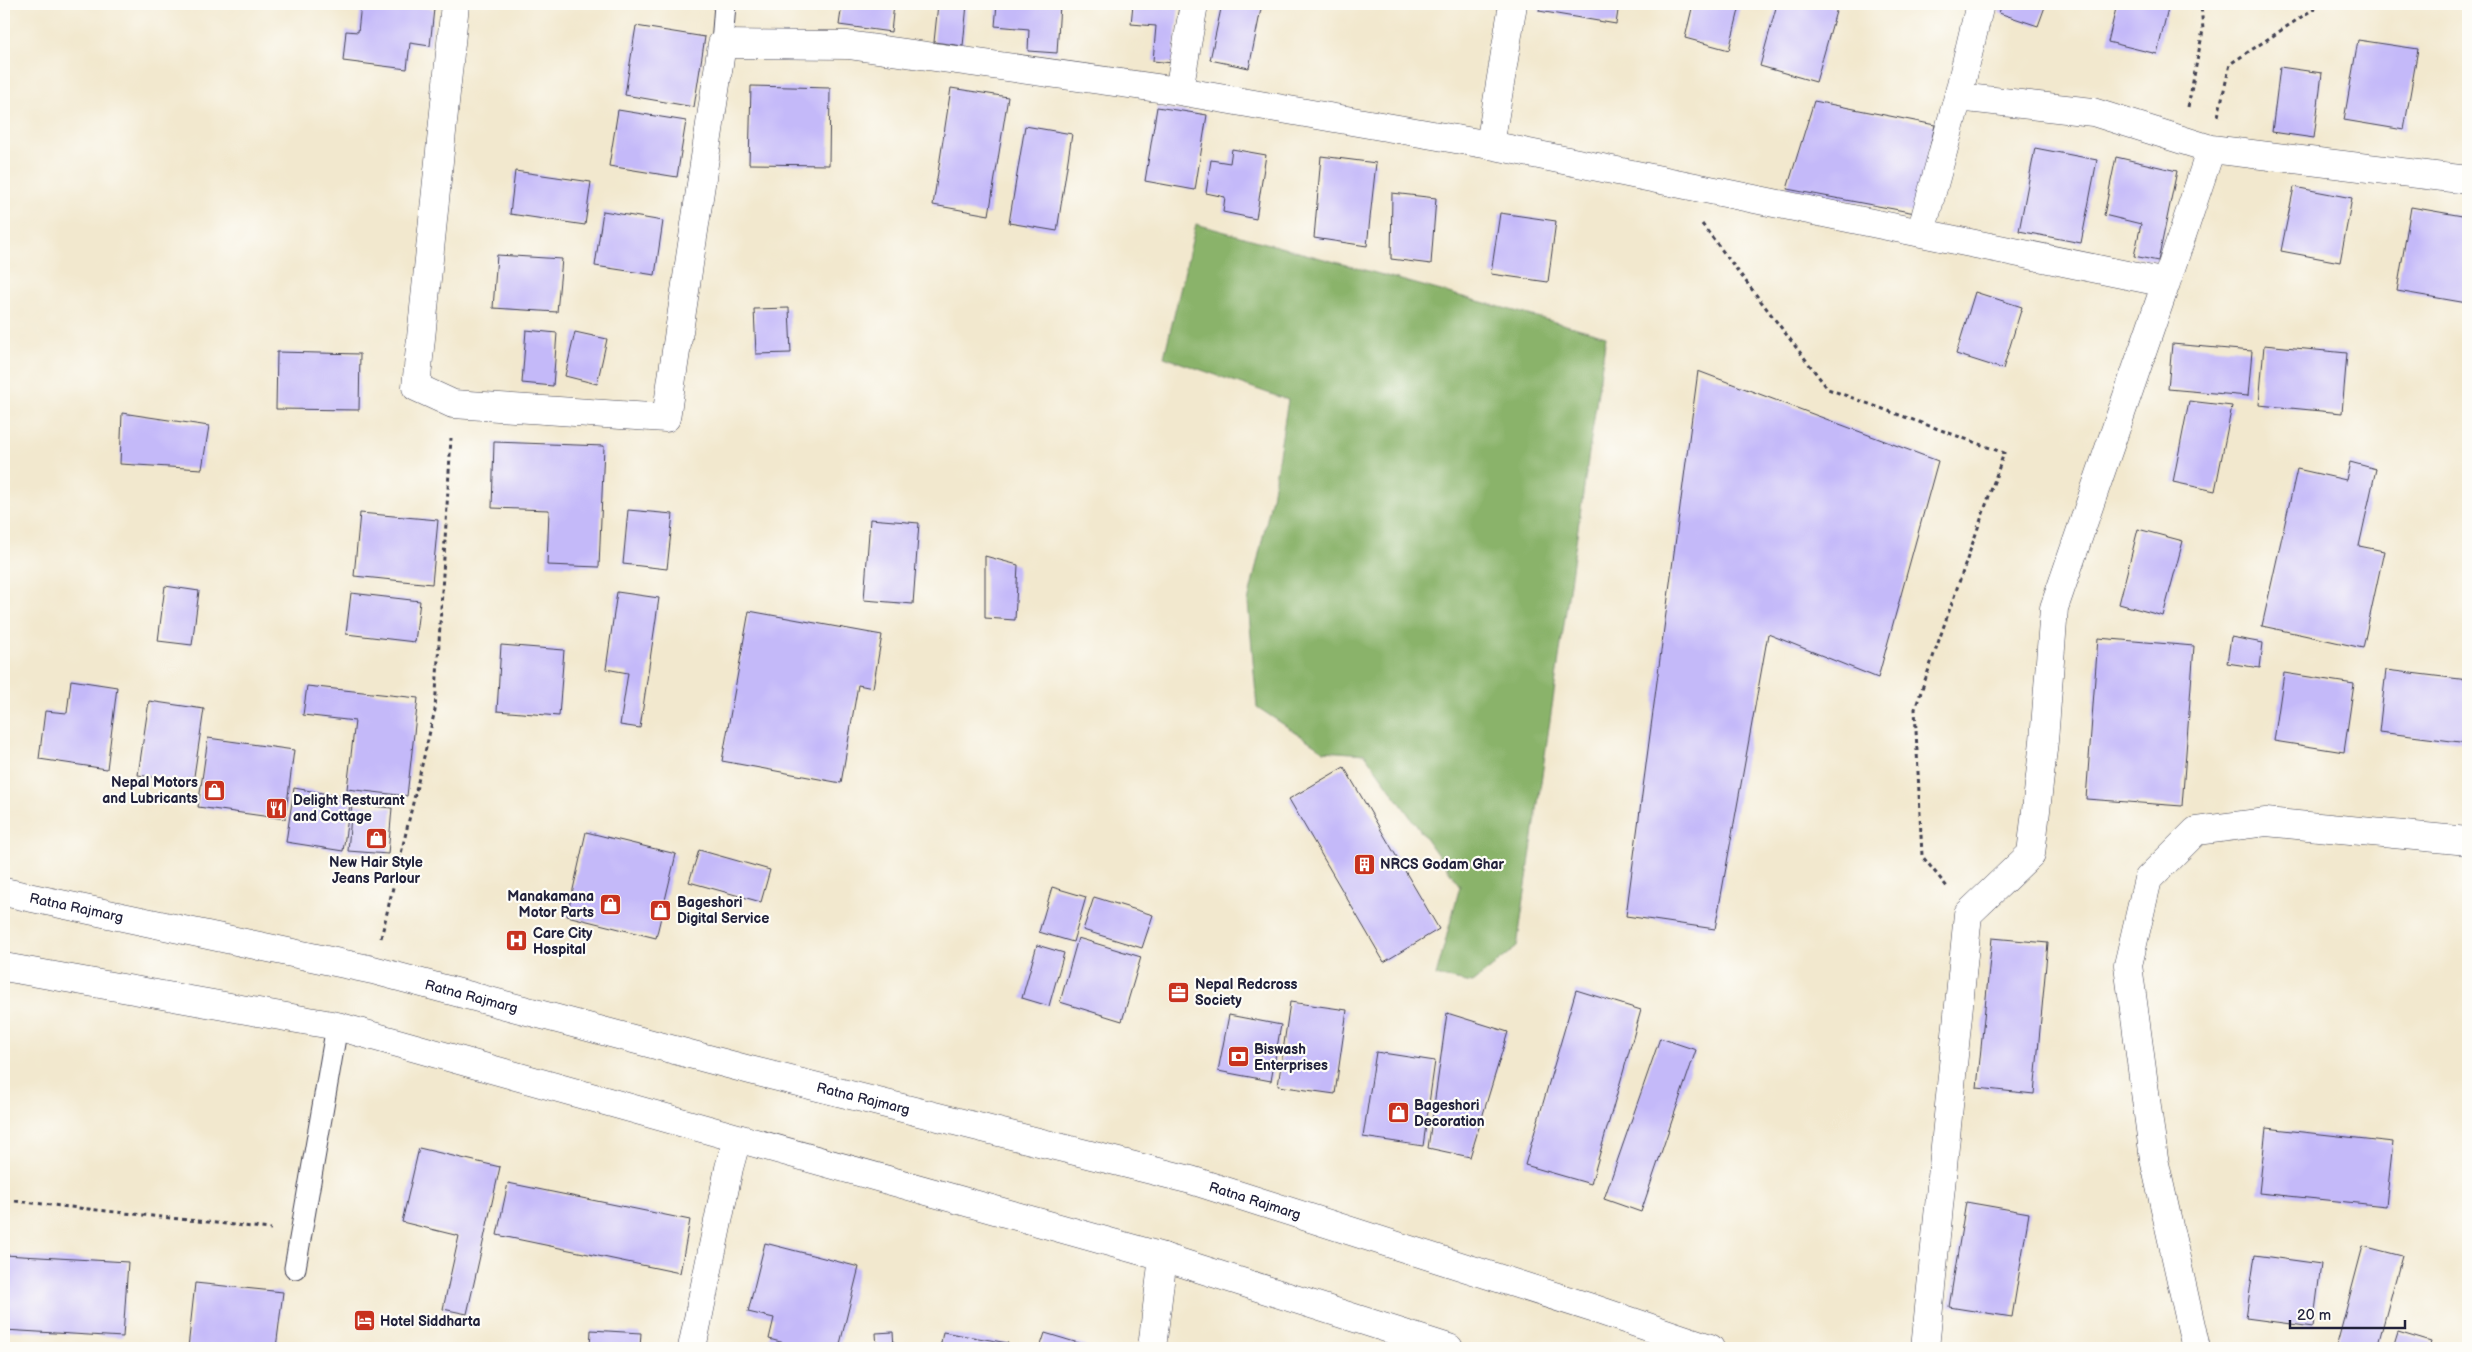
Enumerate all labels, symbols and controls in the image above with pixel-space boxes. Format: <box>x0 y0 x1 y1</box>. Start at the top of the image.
place label: Nepal Motors and Lubricants <box>102 774 198 807</box>
shop icon: Nepal Motors and Lubricants <box>202 778 226 802</box>
place label: Delight Resturant and Cottage <box>293 792 405 825</box>
restaurant icon: Delight Resturant and Cottage <box>265 796 289 820</box>
shop icon: New Hair Style Jeans Parlour <box>364 827 388 851</box>
building icon: NRCS Godam Ghar <box>1352 852 1376 876</box>
place label: New Hair Style Jeans Parlour <box>329 854 423 887</box>
place label: NRCS Godam Ghar <box>1380 856 1504 873</box>
place label: Manakamana Motor Parts <box>507 888 594 921</box>
street label: Ratna Rajmarg <box>28 890 125 926</box>
shop icon: Manakamana Motor Parts <box>598 892 622 916</box>
place label: Bageshori Digital Service <box>677 894 769 927</box>
shop icon: Bageshori Digital Service <box>649 898 673 922</box>
place label: Care City Hospital <box>533 925 593 958</box>
hospital icon: Care City Hospital <box>505 929 529 953</box>
street label: Ratna Rajmarg <box>423 976 520 1017</box>
place label: Nepal Redcross Society <box>1195 976 1298 1009</box>
office icon: Nepal Redcross Society <box>1167 980 1191 1004</box>
place label: Biswash Enterprises <box>1254 1041 1328 1074</box>
bank icon: Biswash Enterprises <box>1226 1045 1250 1069</box>
street label: Ratna Rajmarg <box>815 1079 912 1119</box>
place label: Bageshori Decoration <box>1414 1097 1485 1130</box>
shop icon: Bageshori Decoration <box>1386 1101 1410 1125</box>
street label: Ratna Rajmarg <box>1207 1178 1303 1224</box>
scale bar <box>2290 1297 2404 1329</box>
text: 20 m <box>2297 1306 2331 1325</box>
hotel icon: Hotel Siddharta <box>352 1309 376 1333</box>
place label: Hotel Siddharta <box>380 1313 480 1330</box>

